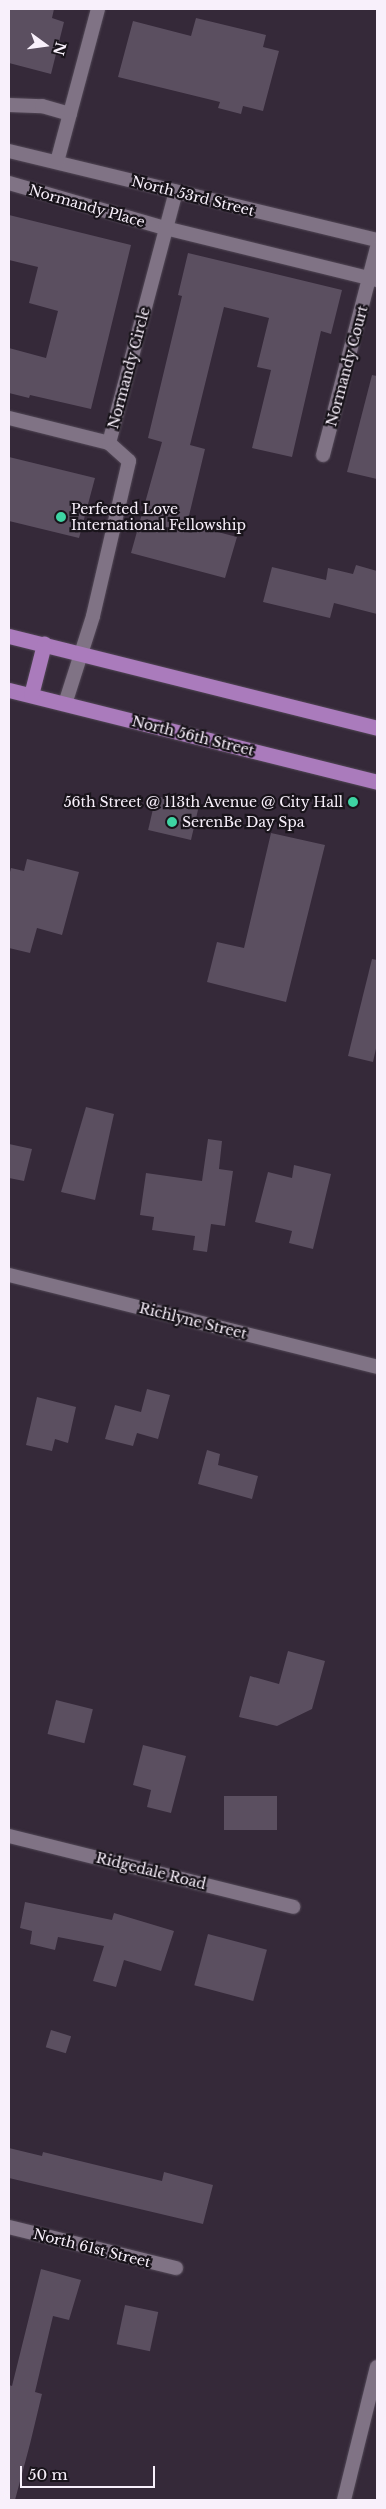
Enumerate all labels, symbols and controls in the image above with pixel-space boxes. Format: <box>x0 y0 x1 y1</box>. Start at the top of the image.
north arrow <box>20 20 70 70</box>
text: N <box>49 40 70 57</box>
street label: North 53rd Street <box>130 173 256 219</box>
street label: Normandy Place <box>27 181 147 231</box>
street label: Normandy Court <box>323 304 371 428</box>
street label: Normandy Circle <box>105 305 153 431</box>
place label: Perfected Love International Fellowship <box>71 501 246 534</box>
marker: Perfected Love International Fellowship <box>55 511 67 523</box>
street label: North 56th Street <box>130 713 256 759</box>
place label: 56th Street @ 113th Avenue @ City Hall <box>63 794 343 810</box>
marker: 56th Street @ 113th Avenue @ City Hall <box>347 796 359 808</box>
place label: SerenBe Day Spa <box>182 814 305 830</box>
marker: SerenBe Day Spa <box>166 816 178 828</box>
street label: Richlyne Street <box>138 1300 248 1342</box>
street label: Ridgedale Road <box>94 1849 208 1893</box>
street label: North 61st Street <box>32 2225 152 2271</box>
scale bar <box>22 2456 158 2488</box>
text: 50 m <box>28 2465 68 2484</box>

